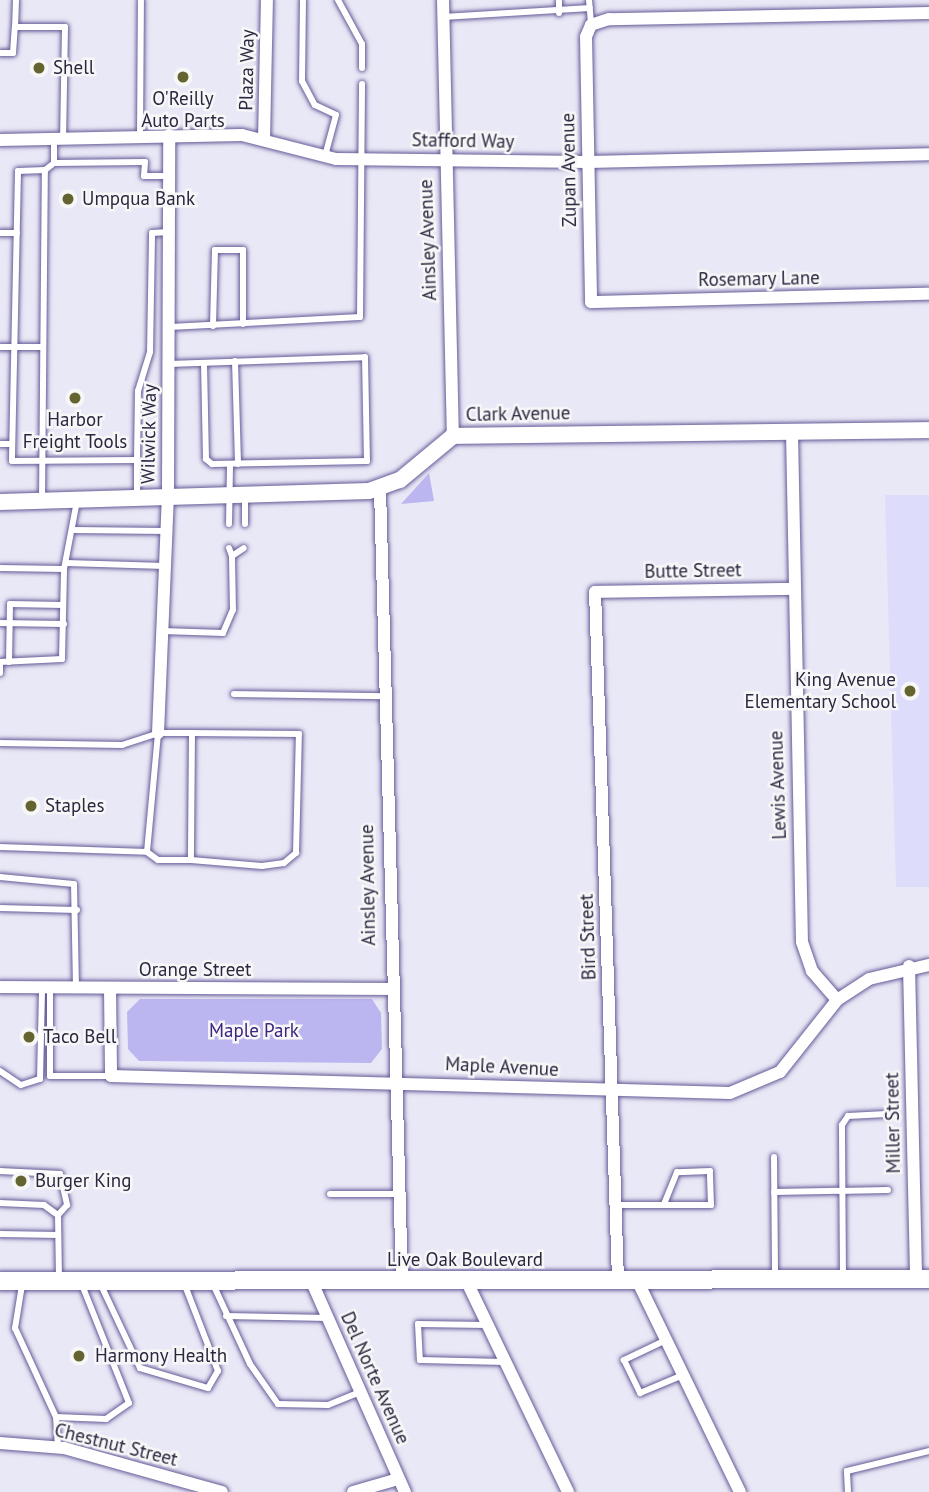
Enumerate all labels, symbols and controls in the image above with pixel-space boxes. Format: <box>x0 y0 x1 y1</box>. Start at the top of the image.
street label: Plaza Way <box>235 29 259 111</box>
place label: Shell <box>53 57 94 79</box>
marker: Shell <box>31 60 47 76</box>
marker: O'Reilly Auto Parts <box>175 69 191 85</box>
place label: O'Reilly Auto Parts <box>141 88 225 132</box>
street label: Zupan Avenue <box>557 112 581 228</box>
street label: Stafford Way <box>411 129 515 153</box>
street label: Ainsley Avenue <box>414 178 442 302</box>
place label: Umpqua Bank <box>82 188 195 210</box>
marker: Umpqua Bank <box>60 191 76 207</box>
street label: Rosemary Lane <box>698 267 820 291</box>
street label: Wilwick Way <box>137 383 161 485</box>
marker: Harbor Freight Tools <box>67 390 83 406</box>
street label: Clark Avenue <box>465 402 571 426</box>
place label: Harbor Freight Tools <box>22 409 128 453</box>
street label: Butte Street <box>644 559 742 583</box>
place label: King Avenue Elementary School <box>744 669 896 713</box>
marker: King Avenue Elementary School <box>902 683 918 699</box>
street label: Lewis Avenue <box>765 730 791 840</box>
place label: Staples <box>45 795 104 817</box>
marker: Staples <box>23 798 39 814</box>
street label: Ainsley Avenue <box>356 823 380 947</box>
street label: Bird Street <box>575 893 601 981</box>
street label: Orange Street <box>139 959 251 981</box>
park label: Maple Park <box>209 1020 299 1042</box>
place label: Taco Bell <box>43 1026 116 1048</box>
marker: Taco Bell <box>21 1029 37 1045</box>
street label: Maple Avenue <box>444 1053 560 1081</box>
street label: Miller Street <box>881 1072 905 1174</box>
place label: Burger King <box>35 1170 131 1192</box>
marker: Burger King <box>13 1173 29 1189</box>
street label: Live Oak Boulevard <box>387 1249 543 1271</box>
street label: Del Norte Avenue <box>336 1308 414 1448</box>
place label: Harmony Health <box>95 1345 228 1367</box>
marker: Harmony Health <box>69 1346 89 1366</box>
street label: Chestnut Street <box>52 1419 180 1471</box>

